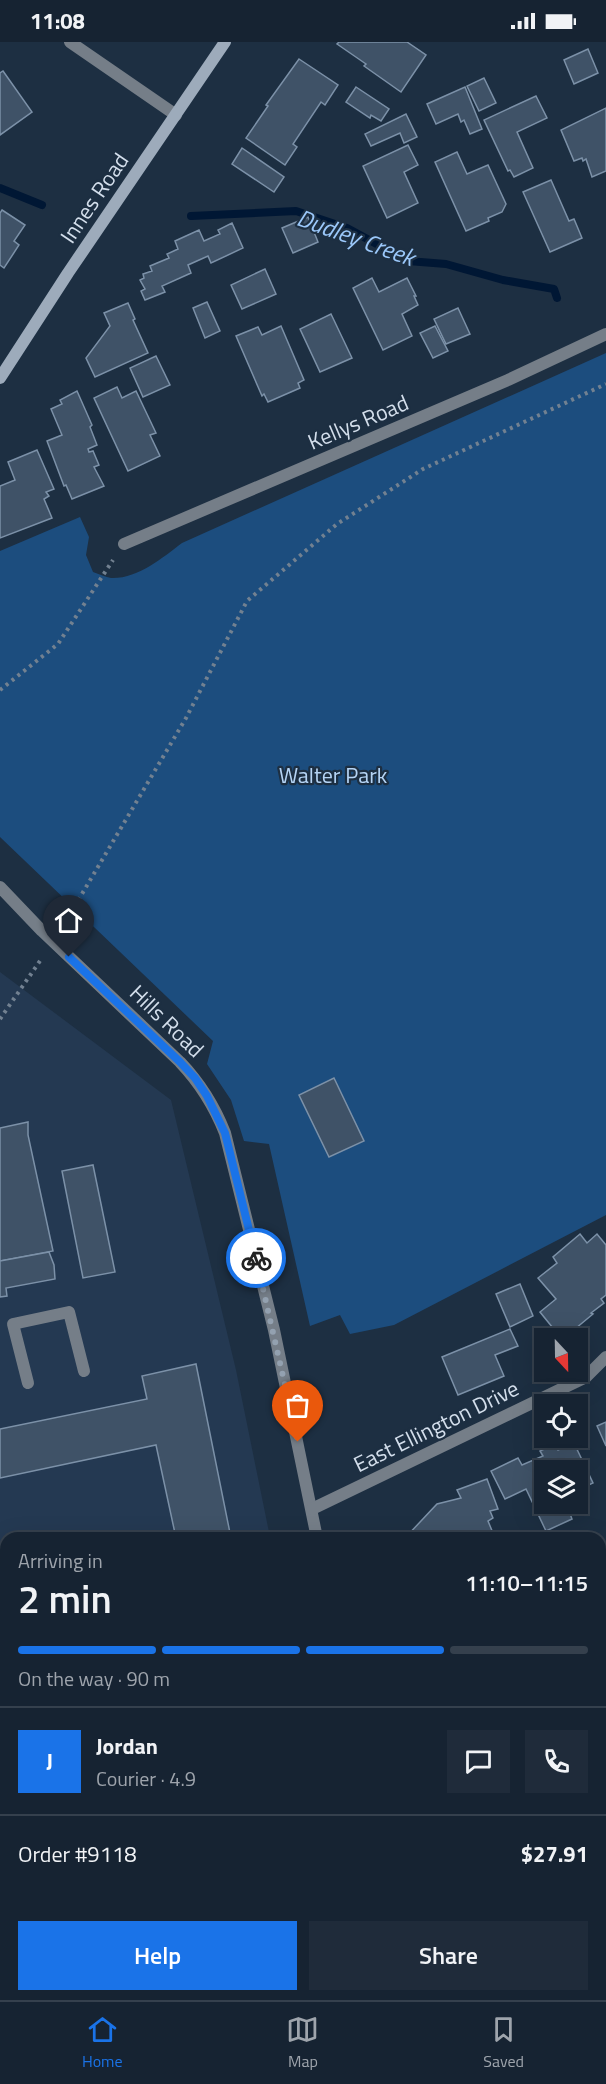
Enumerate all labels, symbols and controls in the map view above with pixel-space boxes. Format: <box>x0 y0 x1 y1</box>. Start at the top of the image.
text: 11:08 <box>30 4 85 38</box>
street label: Innes Road <box>51 146 137 250</box>
water label: Dudley Creek <box>292 199 423 276</box>
street label: Kellys Road <box>302 386 414 458</box>
park label: Walter Park <box>279 758 388 792</box>
pin <box>43 895 94 957</box>
icon: home <box>52 904 85 937</box>
street label: Hills Road <box>122 977 212 1065</box>
courier <box>226 1228 286 1288</box>
icon: bike <box>240 1242 273 1275</box>
north arrow <box>534 1328 588 1382</box>
map controls <box>534 1328 588 1514</box>
street label: East Ellington Drive <box>347 1371 525 1481</box>
pin <box>272 1380 323 1442</box>
icon: bag <box>281 1389 314 1422</box>
button: locate <box>534 1394 588 1448</box>
button: layers <box>534 1460 588 1514</box>
text: Arriving in <box>18 1545 103 1576</box>
text: 11:10–11:15 <box>465 1566 588 1600</box>
text: 2 min <box>18 1569 112 1628</box>
text: On the way · 90 m <box>18 1663 170 1694</box>
text: Jordan <box>96 1729 158 1763</box>
button: chat <box>447 1730 510 1793</box>
button: phone <box>525 1730 588 1793</box>
text: J <box>46 1744 53 1778</box>
text: Courier · 4.9 <box>96 1763 196 1794</box>
text: Order #9118 <box>18 1837 137 1871</box>
text: $27.91 <box>521 1837 588 1871</box>
button: Help <box>18 1921 297 1990</box>
button: Share <box>309 1921 588 1990</box>
tab: Home <box>82 2013 123 2073</box>
tab: Map <box>286 2013 319 2073</box>
tab: Saved <box>483 2013 524 2073</box>

